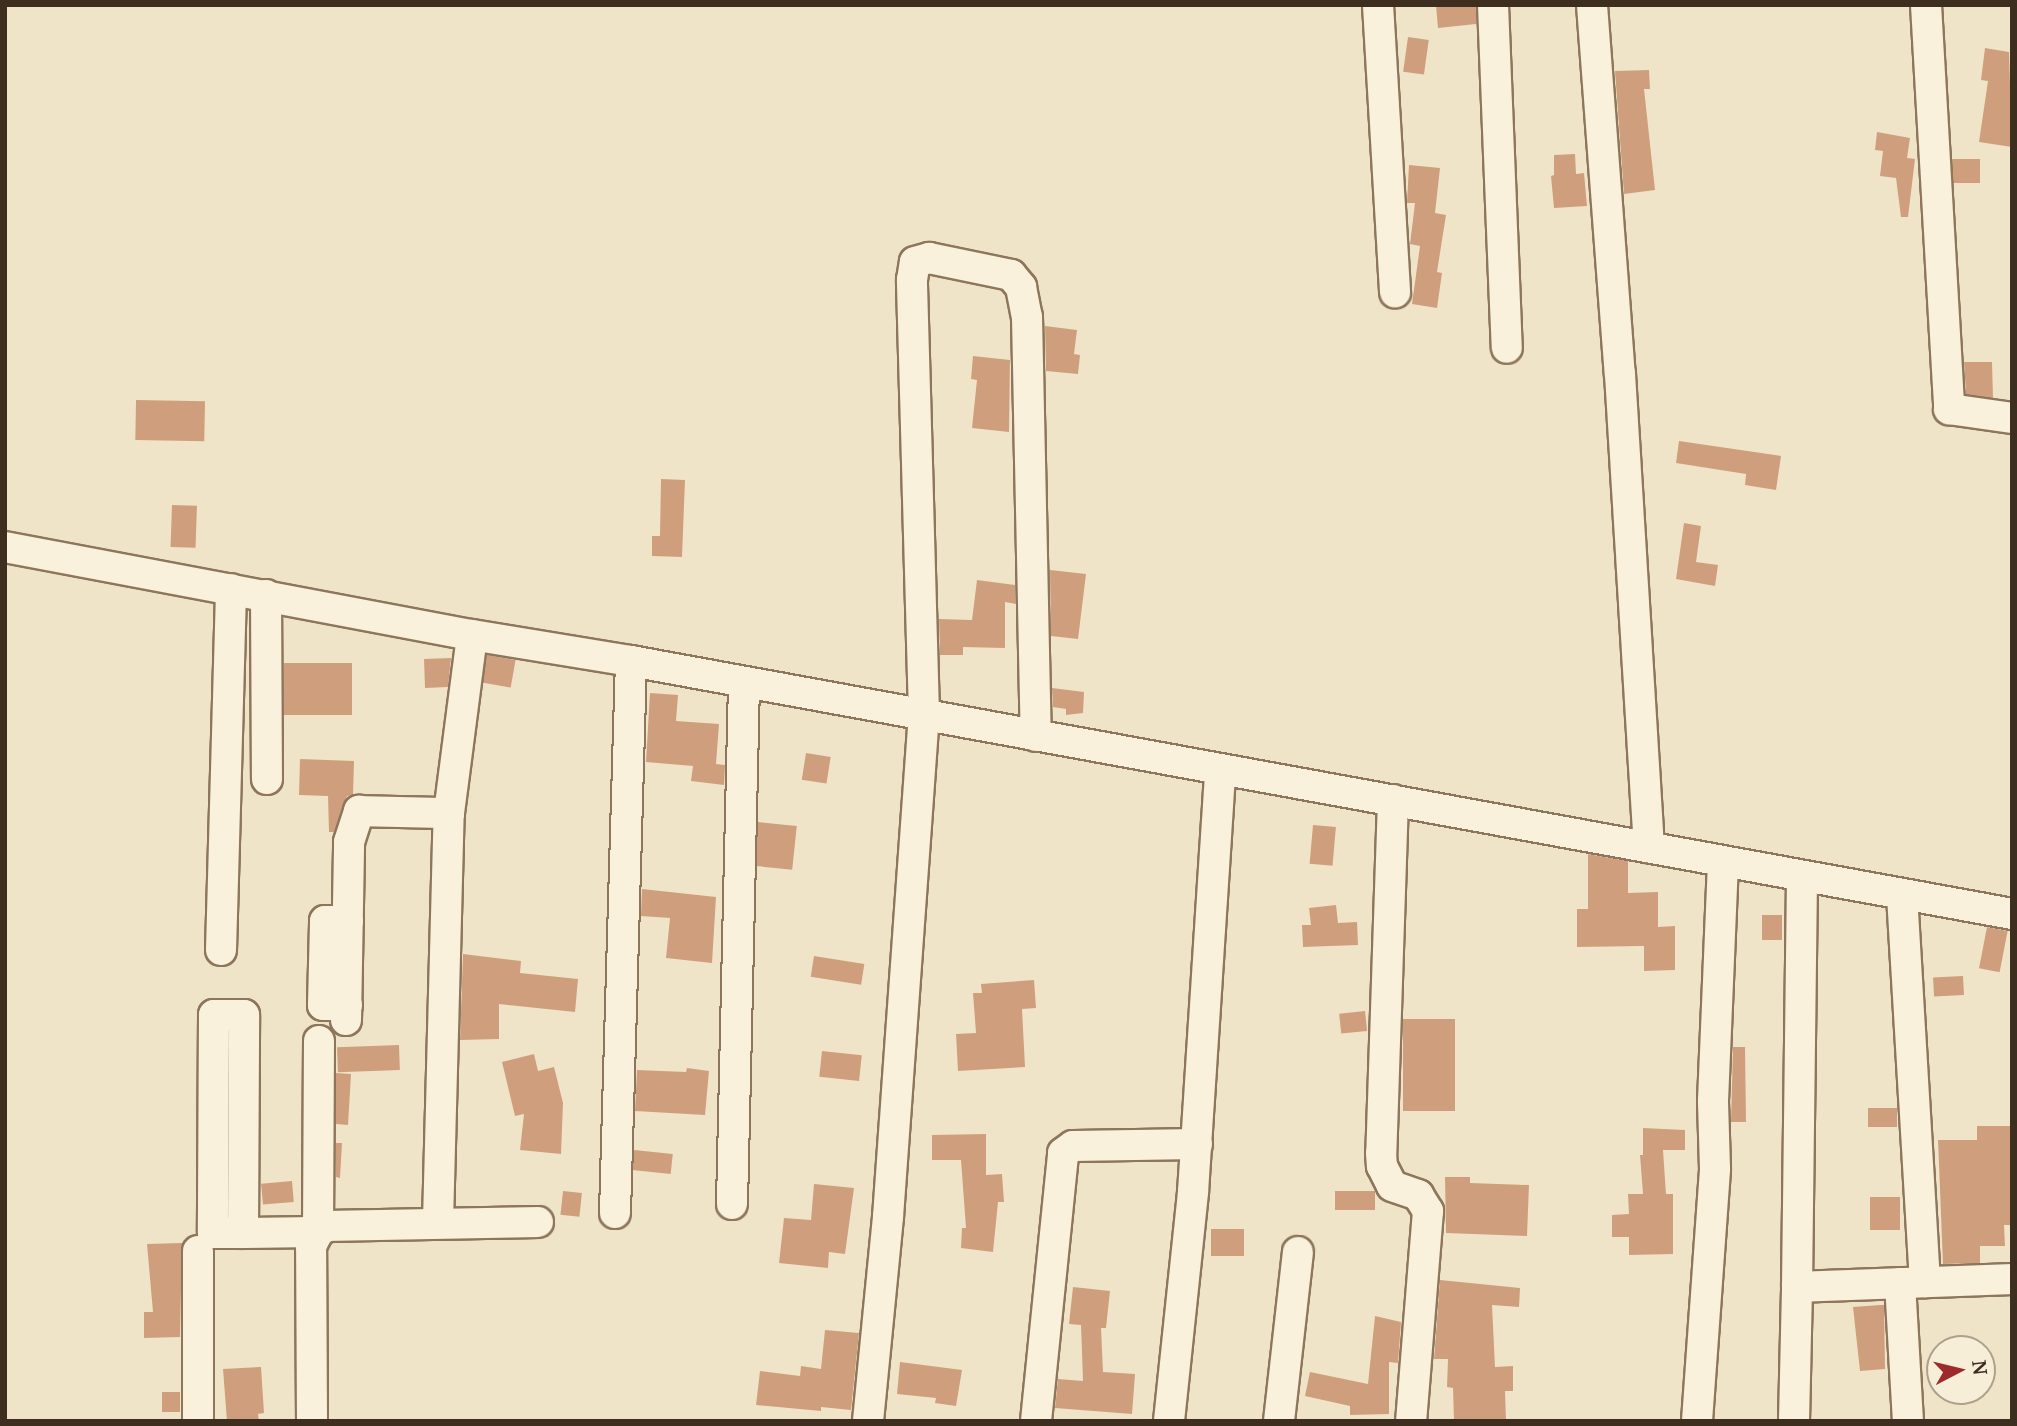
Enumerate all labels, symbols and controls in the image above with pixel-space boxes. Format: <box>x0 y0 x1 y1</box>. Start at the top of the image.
north arrow <box>1926 1335 1996 1405</box>
text: N <box>1966 1359 1994 1377</box>

